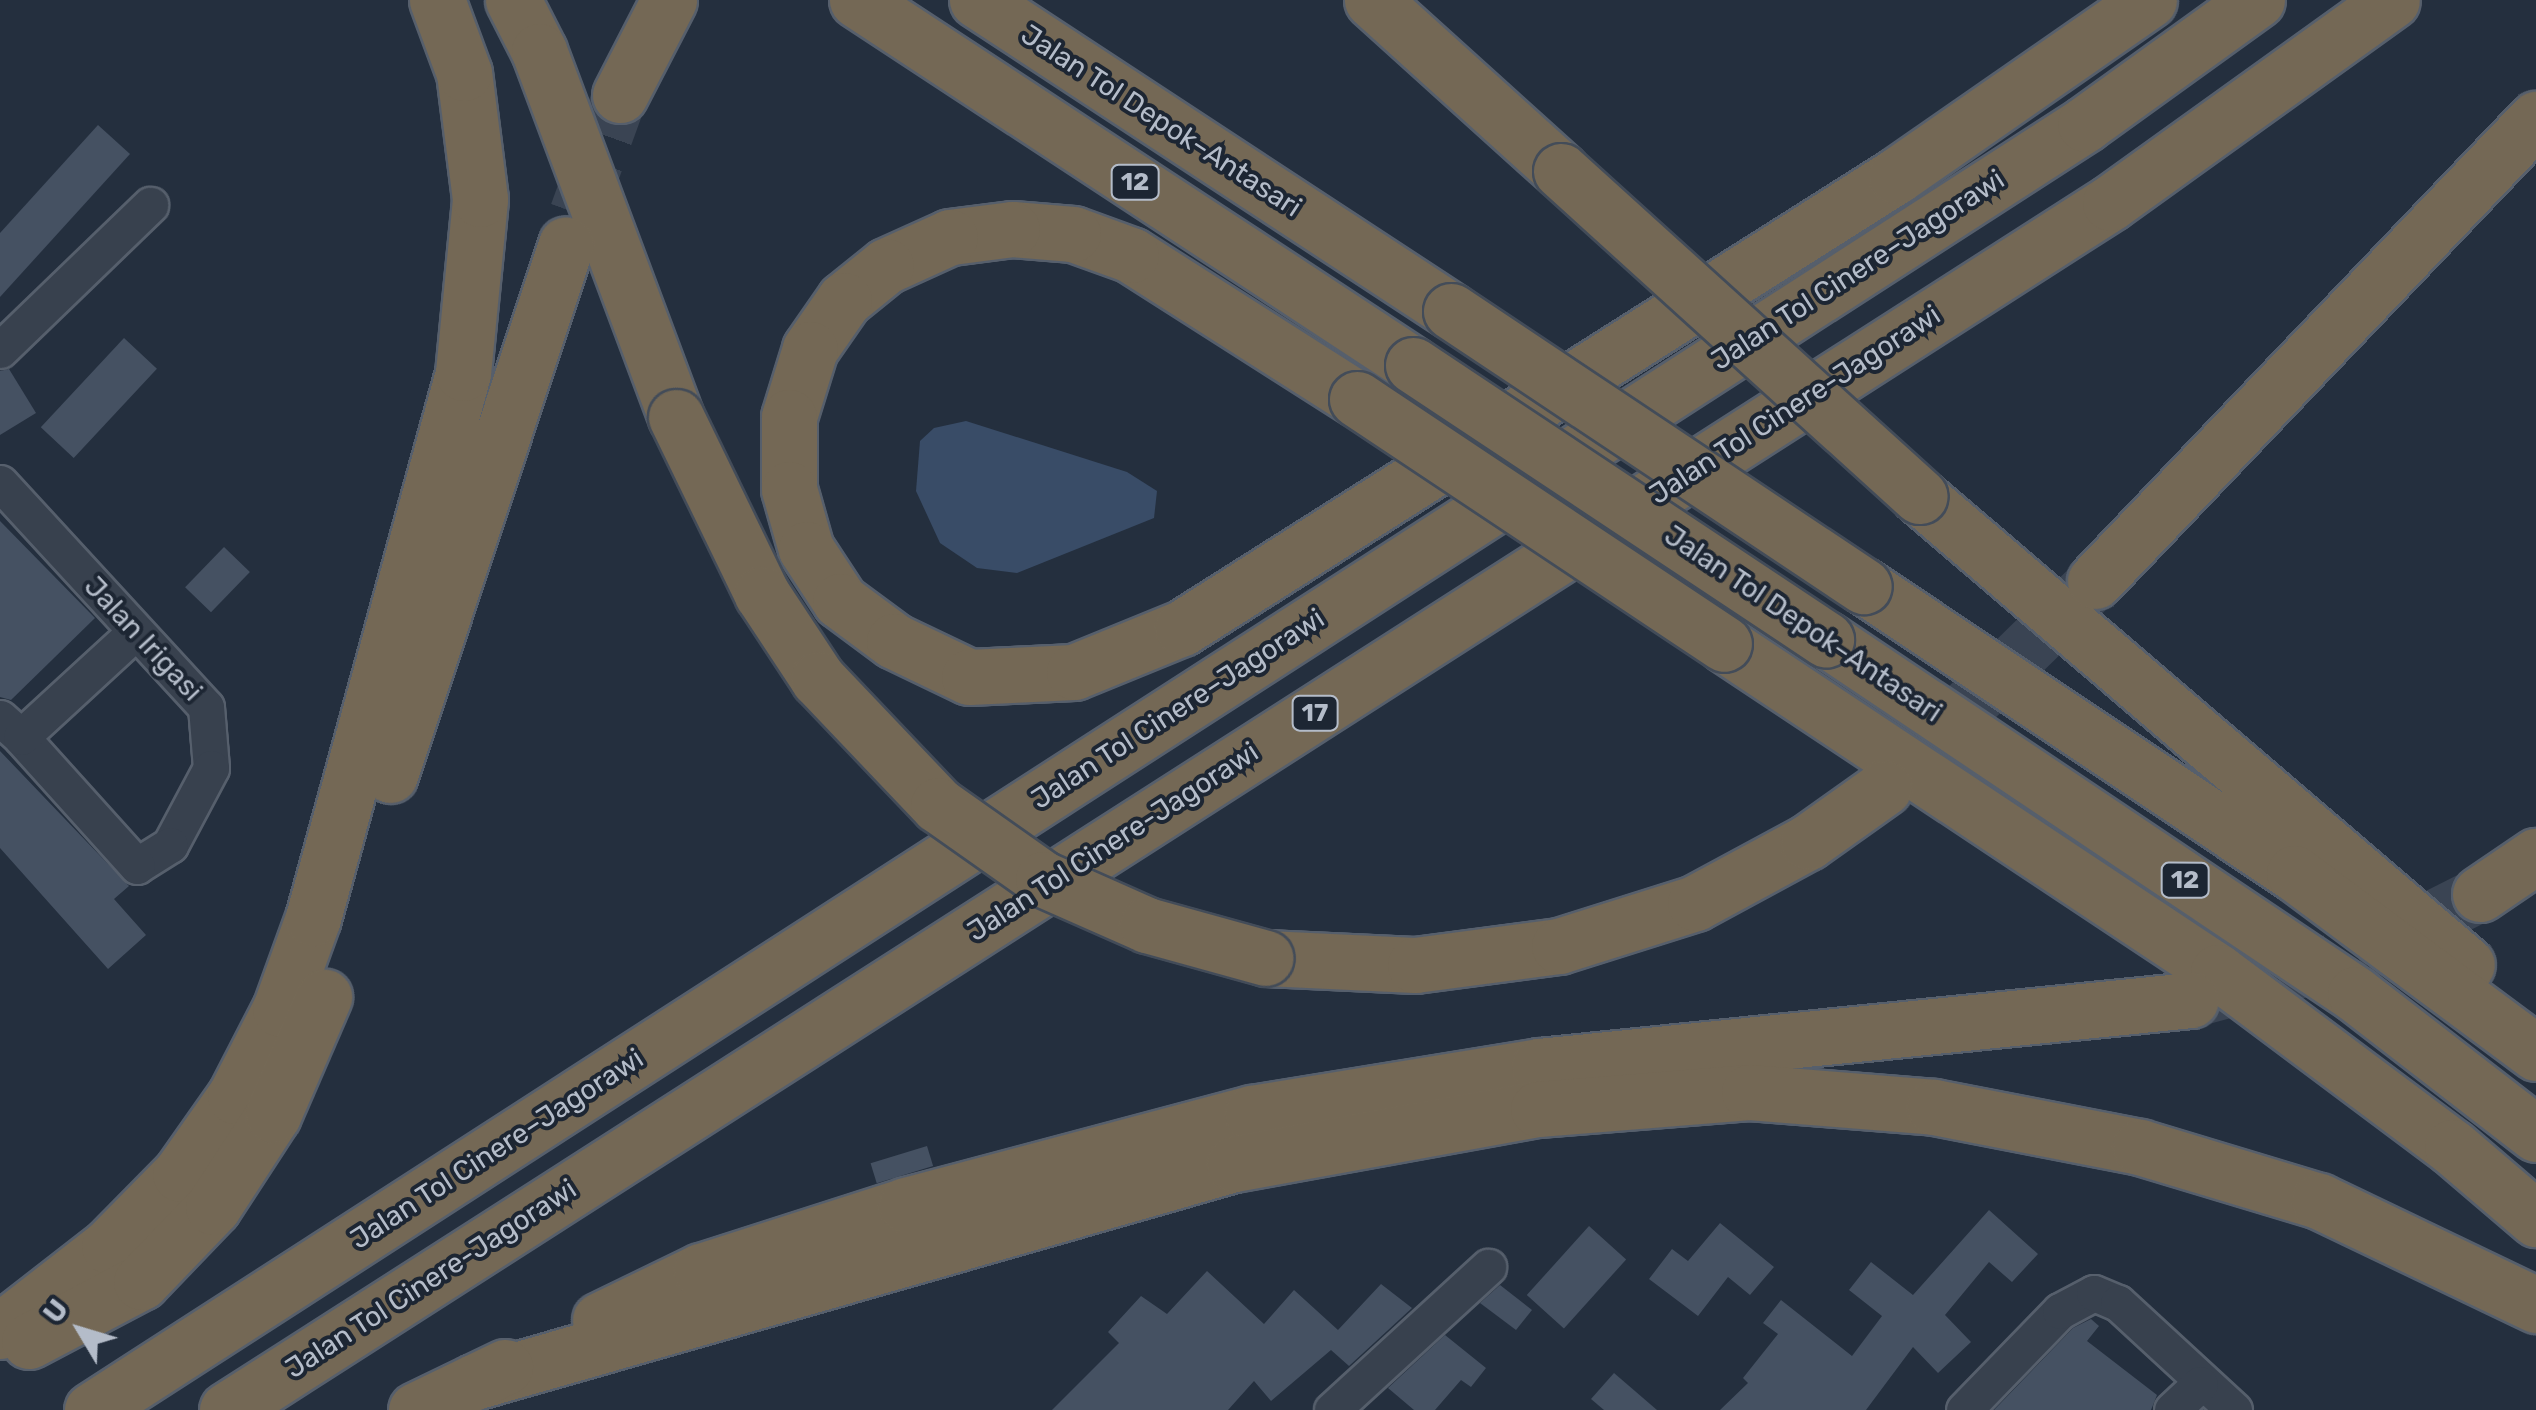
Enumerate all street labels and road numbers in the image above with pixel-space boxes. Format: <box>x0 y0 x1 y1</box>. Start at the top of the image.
street label: Jalan Tol Depok–Antasari <box>1014 18 1308 224</box>
road number: 12 <box>1110 162 1160 202</box>
street label: Jalan Tol Cinere–Jagorawi <box>1705 162 2011 378</box>
street label: Jalan Tol Cinere-Jagorawi <box>1643 298 1947 512</box>
street label: Jalan Tol Depok–Antasari <box>1658 518 1948 730</box>
street label: Jalan Irigasi <box>77 570 209 708</box>
street label: Jalan Tol Cinere–Jagorawi <box>1025 601 1331 817</box>
road number: 17 <box>1290 693 1340 733</box>
street label: Jalan Tol Cinere-Jagorawi <box>961 735 1265 949</box>
road number: 12 <box>2160 860 2210 900</box>
street label: Jalan Tol Cinere–Jagorawi <box>344 1041 650 1257</box>
street label: Jalan Tol Cinere-Jagorawi <box>279 1172 583 1386</box>

